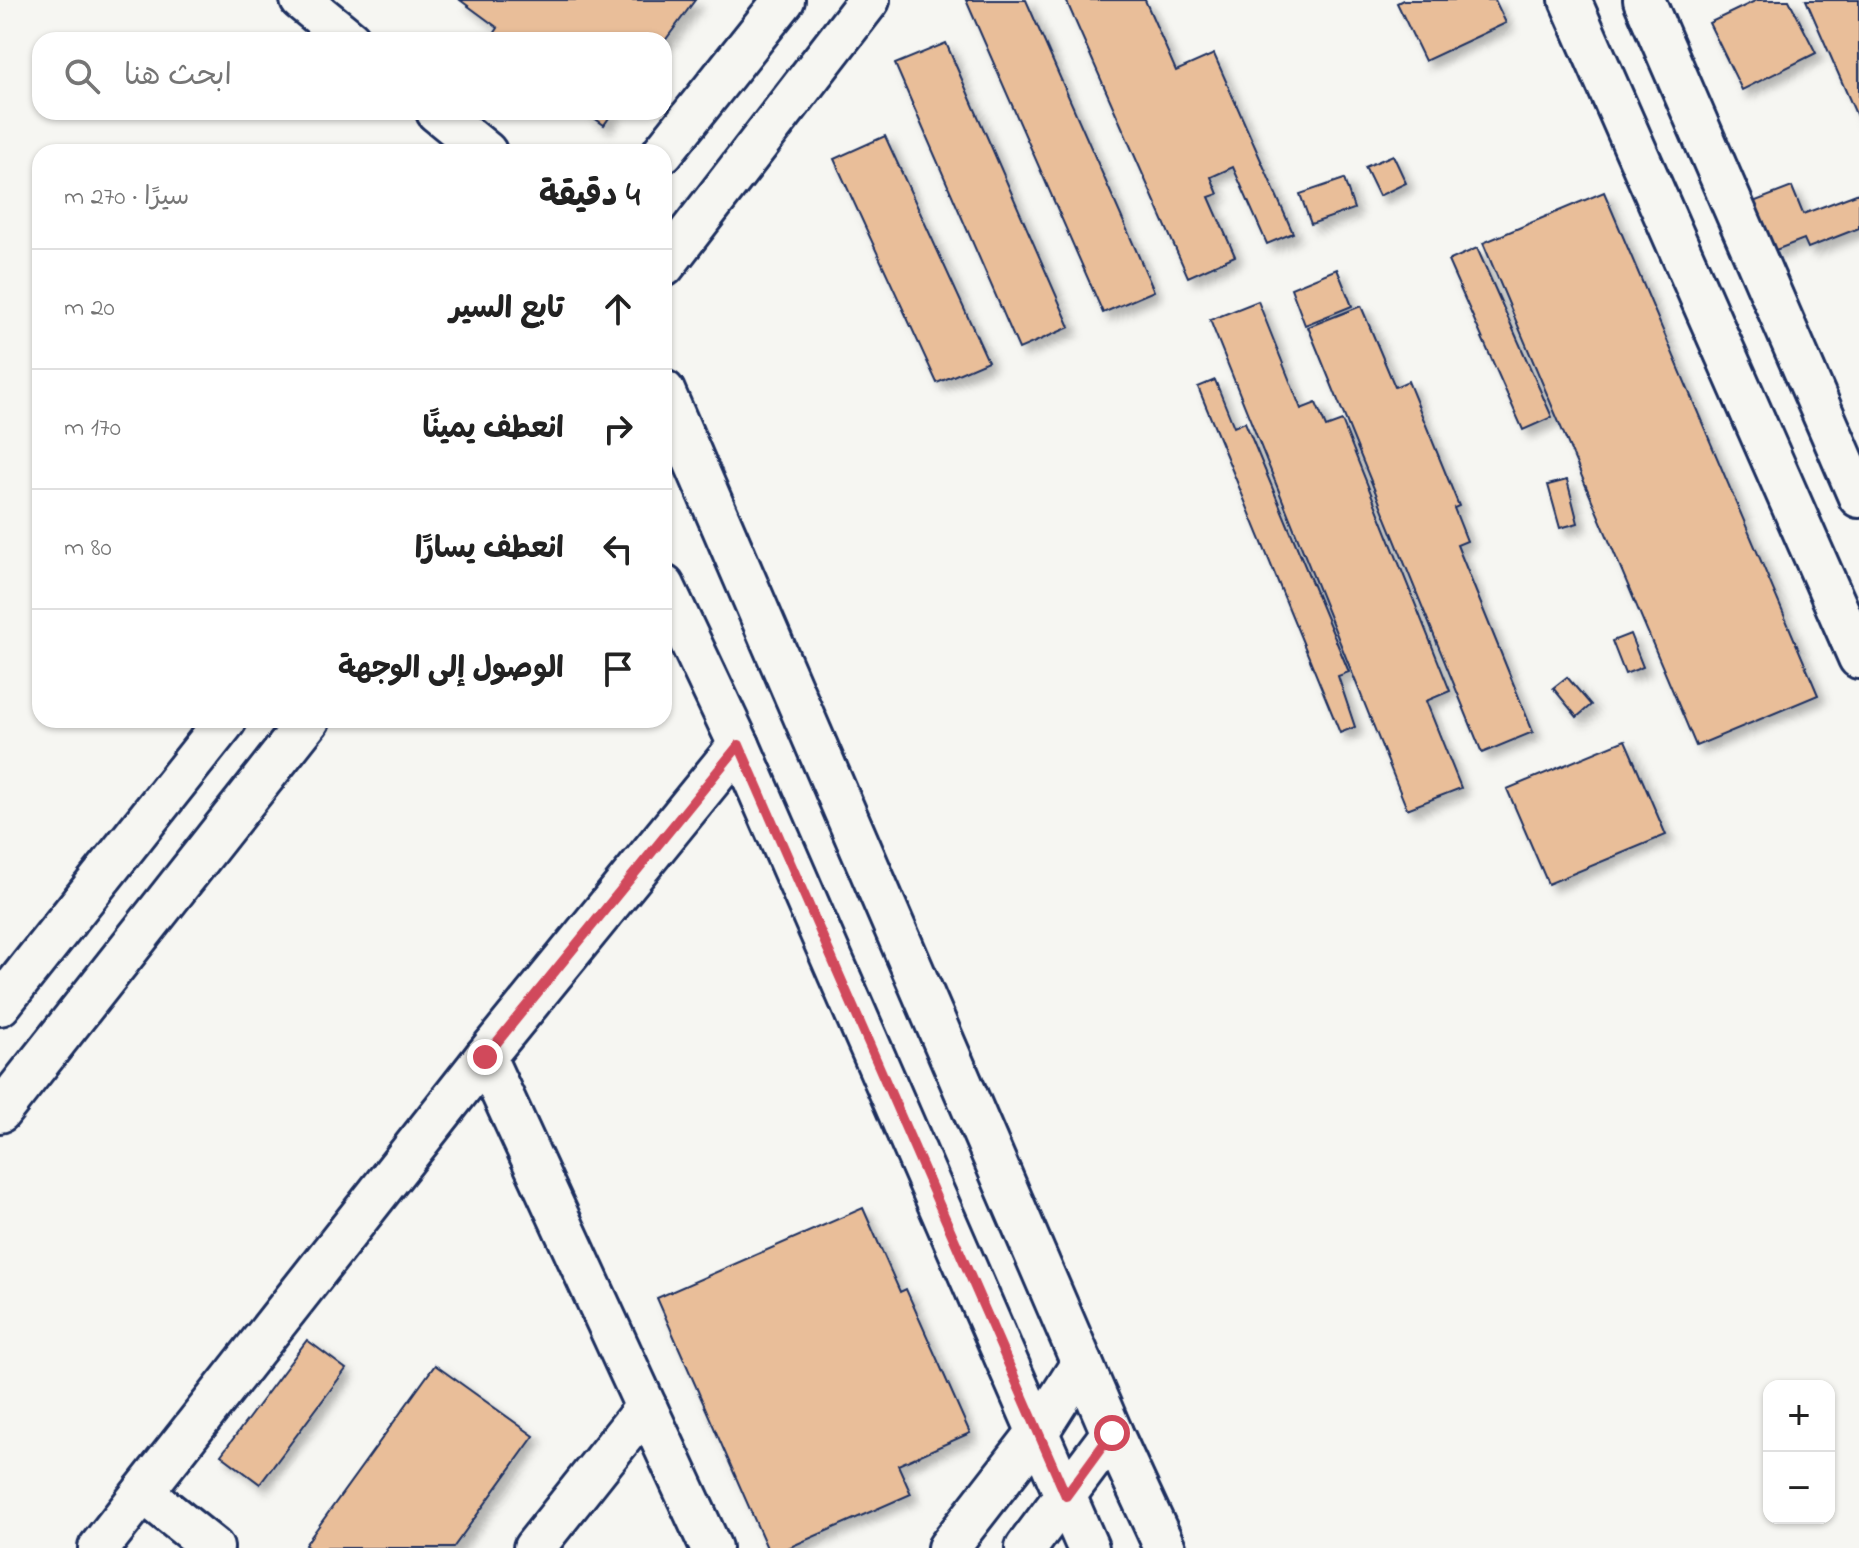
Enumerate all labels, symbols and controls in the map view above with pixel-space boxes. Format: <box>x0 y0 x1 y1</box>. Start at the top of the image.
search box <box>32 32 672 120</box>
icon: search <box>60 54 104 98</box>
text: ابحث هنا <box>124 55 232 99</box>
text: 4 دقيقة <box>539 172 640 222</box>
text: سيرًا · 270 m <box>64 179 189 217</box>
icon: ahead <box>596 287 640 331</box>
text: تابع السير <box>450 288 564 332</box>
text: 20 m <box>64 290 115 328</box>
icon: right <box>596 407 640 451</box>
text: انعطف يمينًا <box>423 408 564 452</box>
text: 170 m <box>64 410 121 448</box>
icon: left <box>596 527 640 571</box>
text: انعطف يسارًا <box>415 528 564 572</box>
text: 80 m <box>64 530 112 568</box>
icon: arrive <box>596 647 640 691</box>
text: الوصول إلى الوجهة <box>338 648 564 692</box>
route end <box>467 1039 503 1075</box>
map controls <box>1763 1380 1835 1524</box>
button: + <box>1763 1380 1835 1452</box>
route start <box>1094 1415 1130 1451</box>
button: − <box>1763 1452 1835 1524</box>

